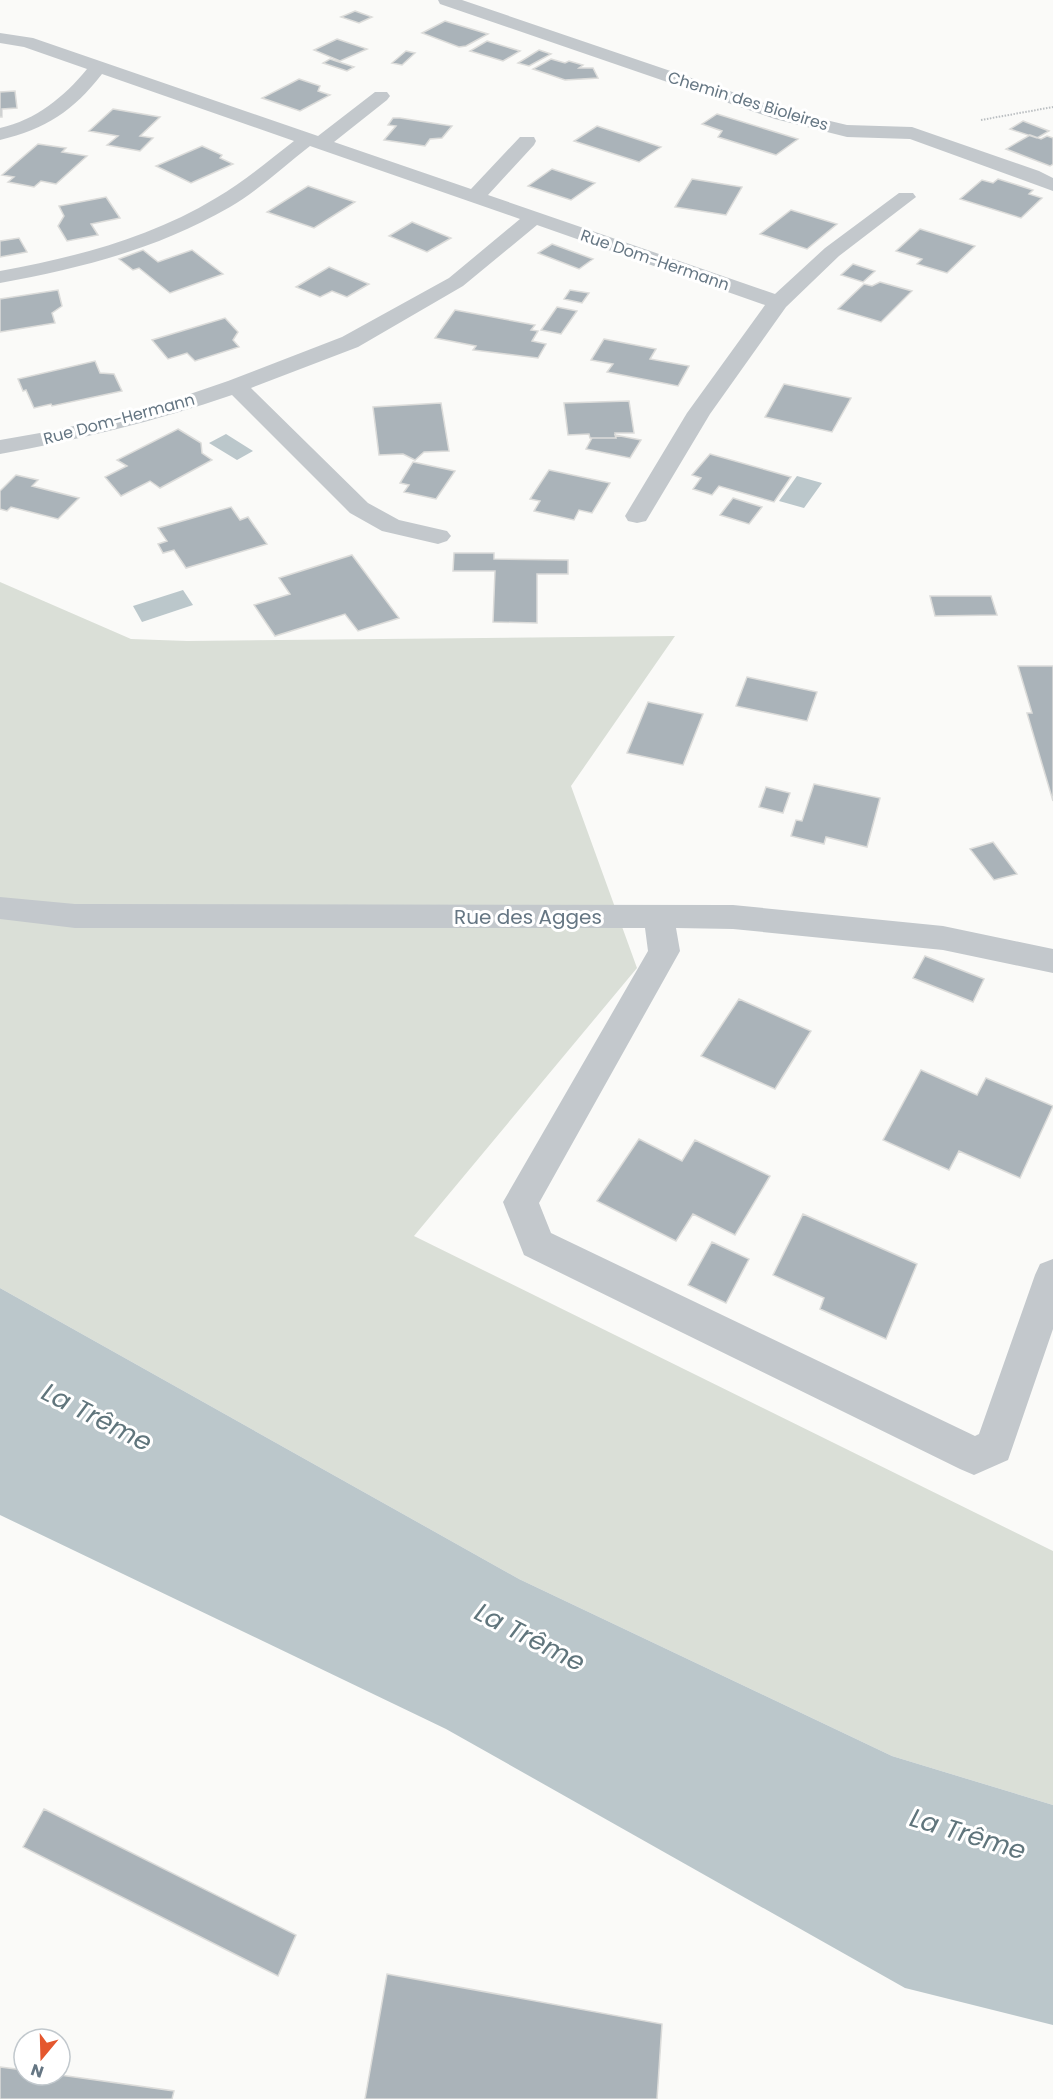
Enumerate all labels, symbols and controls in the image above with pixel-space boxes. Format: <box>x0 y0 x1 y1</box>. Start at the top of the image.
street label: Chemin des Bioleires <box>665 66 831 136</box>
street label: Rue Dom-Hermann <box>578 224 732 296</box>
street label: Rue Dom-Hermann <box>41 388 197 450</box>
street label: Rue des Agges <box>454 903 602 931</box>
water label: La Trême <box>36 1374 158 1460</box>
water label: La Trême <box>469 1594 591 1680</box>
water label: La Trême <box>906 1799 1030 1869</box>
north arrow <box>12 2027 72 2087</box>
text: N <box>28 2058 47 2084</box>

